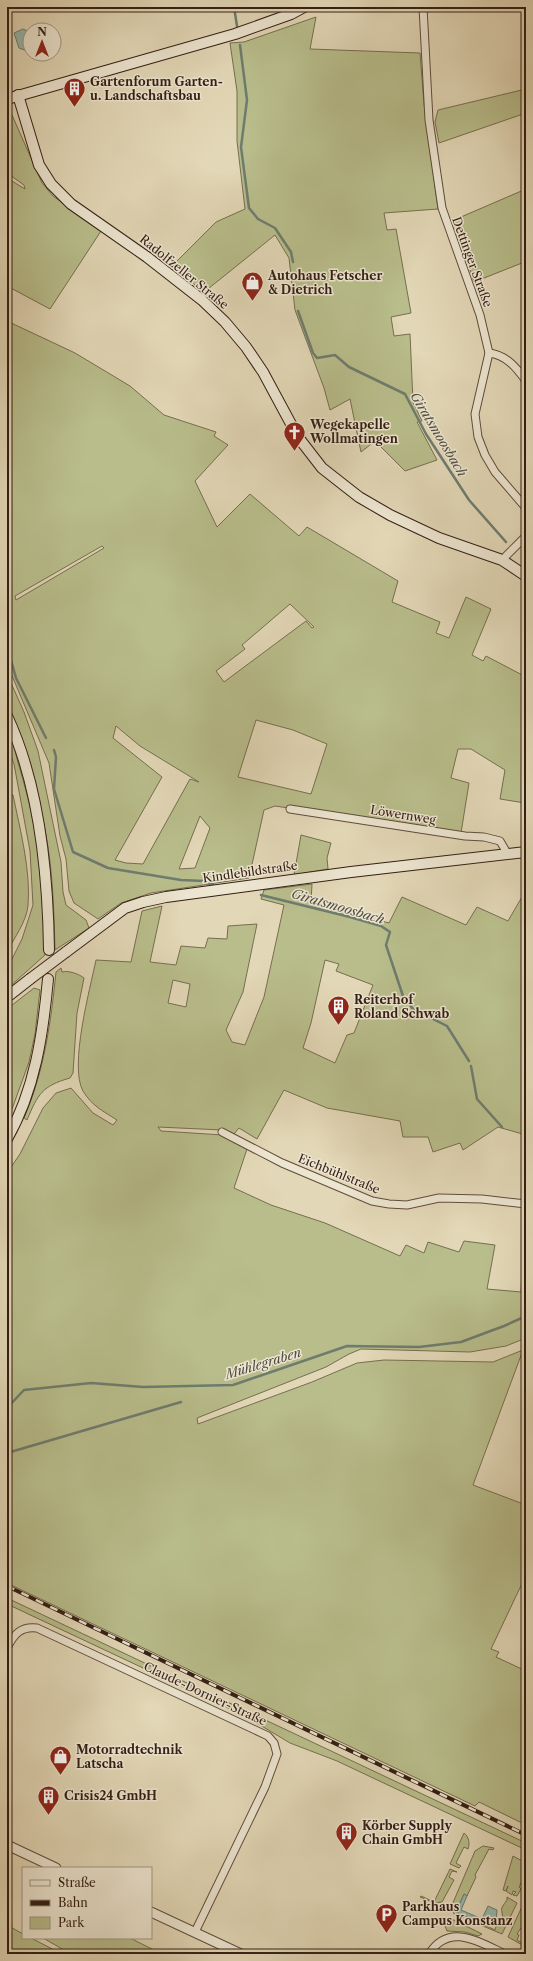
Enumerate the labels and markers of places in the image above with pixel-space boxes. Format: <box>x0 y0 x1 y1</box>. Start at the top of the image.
place label: Gartenforum Garten- u. Landschaftsbau <box>90 74 223 103</box>
building icon: Gartenforum Garten- u. Landschaftsbau <box>61 76 87 109</box>
place label: Autohaus Fetscher & Dietrich <box>267 268 382 297</box>
shop icon: Autohaus Fetscher & Dietrich <box>240 270 266 303</box>
place label: Wegekapelle Wollmatingen <box>309 417 399 446</box>
church icon: Wegekapelle Wollmatingen <box>282 419 308 452</box>
place label: Reiterhof Roland Schwab <box>354 992 449 1021</box>
building icon: Reiterhof Roland Schwab <box>326 994 352 1027</box>
place label: Motorradtechnik Latscha <box>76 1742 183 1771</box>
shop icon: Motorradtechnik Latscha <box>48 1744 74 1777</box>
building icon: Crisis24 GmbH <box>36 1783 62 1816</box>
place label: Crisis24 GmbH <box>64 1788 157 1803</box>
place label: Körber Supply Chain GmbH <box>362 1818 452 1847</box>
building icon: Körber Supply Chain GmbH <box>333 1820 359 1853</box>
place label: Parkhaus Campus Konstanz <box>402 1899 513 1928</box>
parking icon: Parkhaus Campus Konstanz <box>373 1901 399 1934</box>

